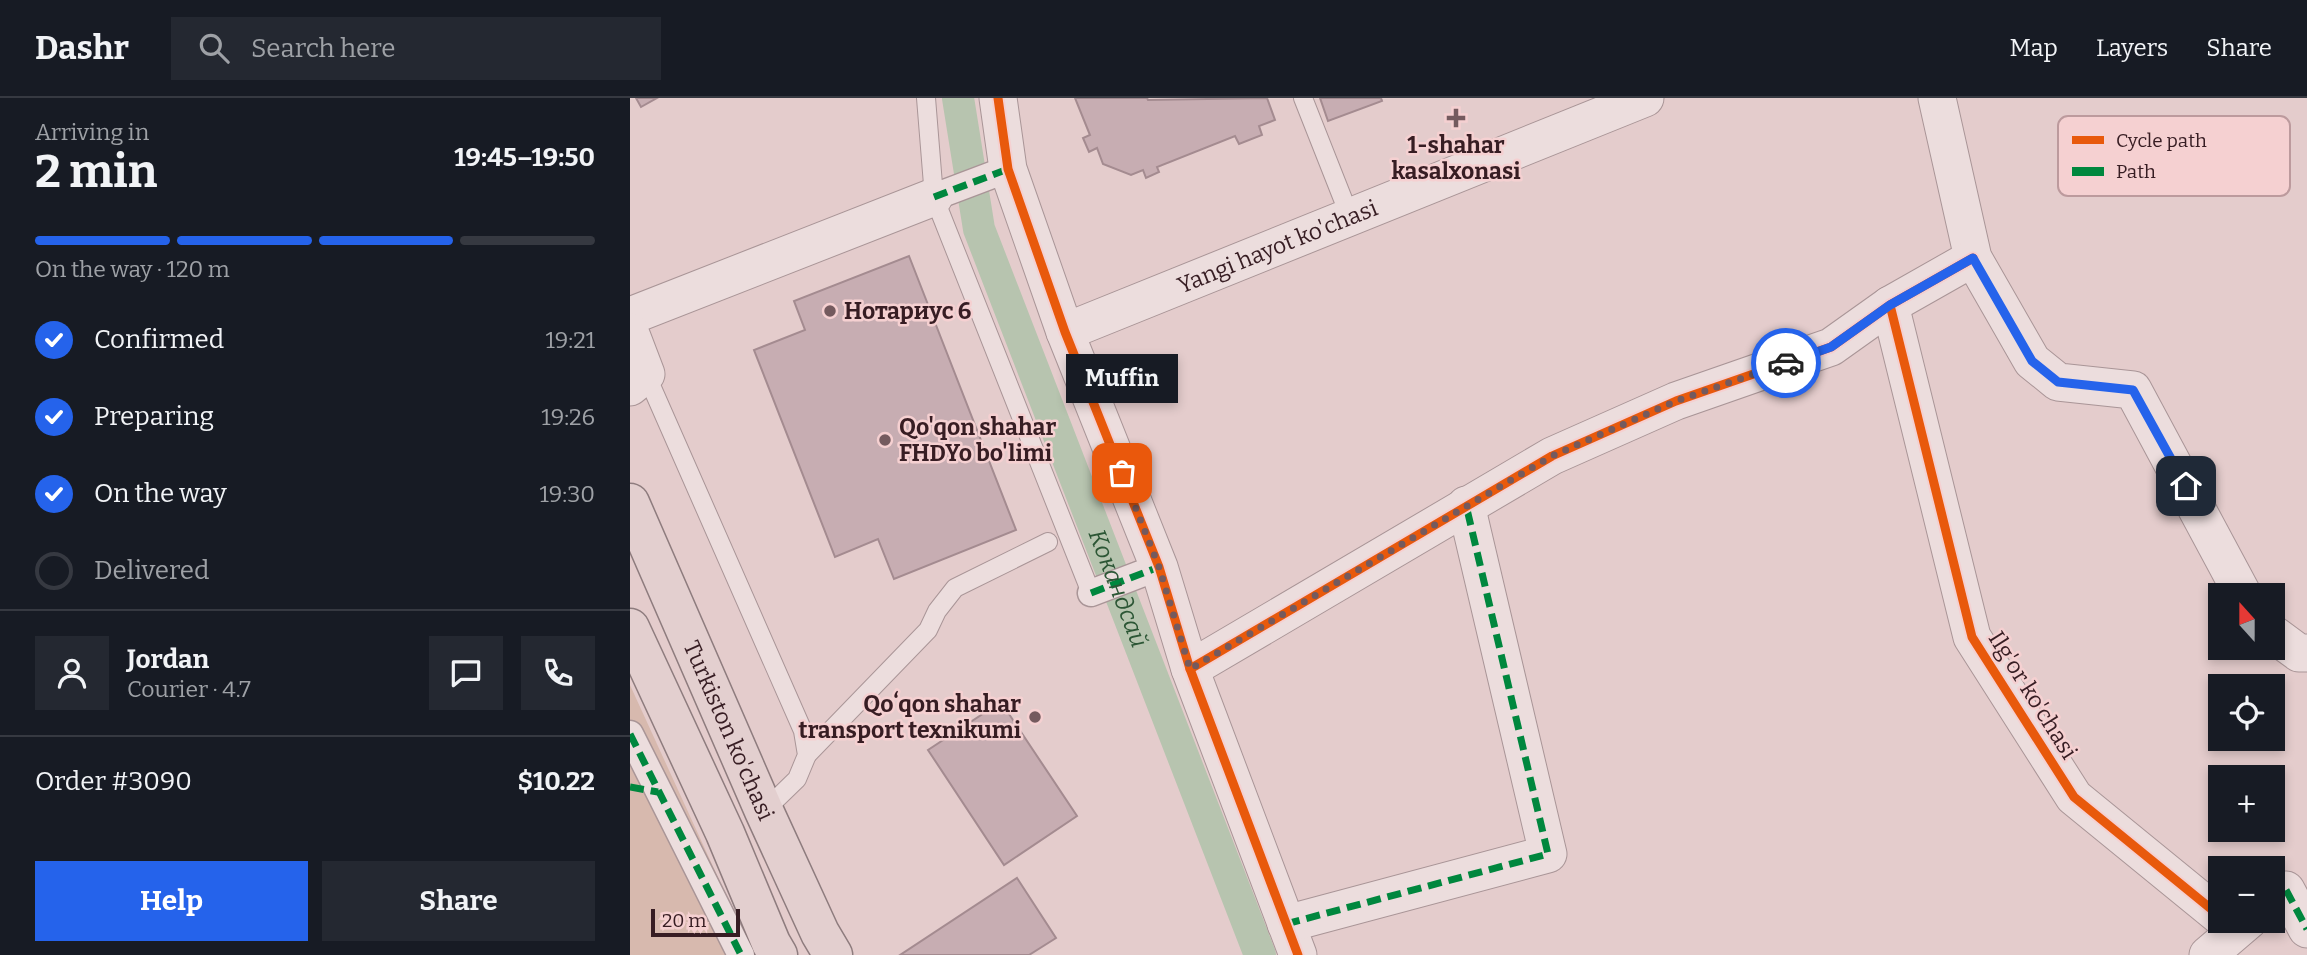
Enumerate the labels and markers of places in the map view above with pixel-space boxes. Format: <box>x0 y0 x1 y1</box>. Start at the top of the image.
marker: 1-shahar kasalxonasi <box>1446 108 1466 128</box>
place label: 1-shahar kasalxonasi <box>1391 131 1521 185</box>
place label: Нотариус 6 <box>844 297 971 325</box>
marker: Нотариус 6 <box>822 303 838 319</box>
callout: Muffin <box>1066 354 1178 403</box>
place label: Qo'qon shahar FHDYo bo'limi <box>899 413 1056 467</box>
marker: Qo'qon shahar FHDYo bo'limi <box>877 432 893 448</box>
pin <box>1092 443 1152 503</box>
pin <box>2156 456 2216 516</box>
place label: Qoʻqon shahar transport texnikumi <box>799 690 1021 744</box>
marker: Qoʻqon shahar transport texnikumi <box>1027 709 1043 725</box>

